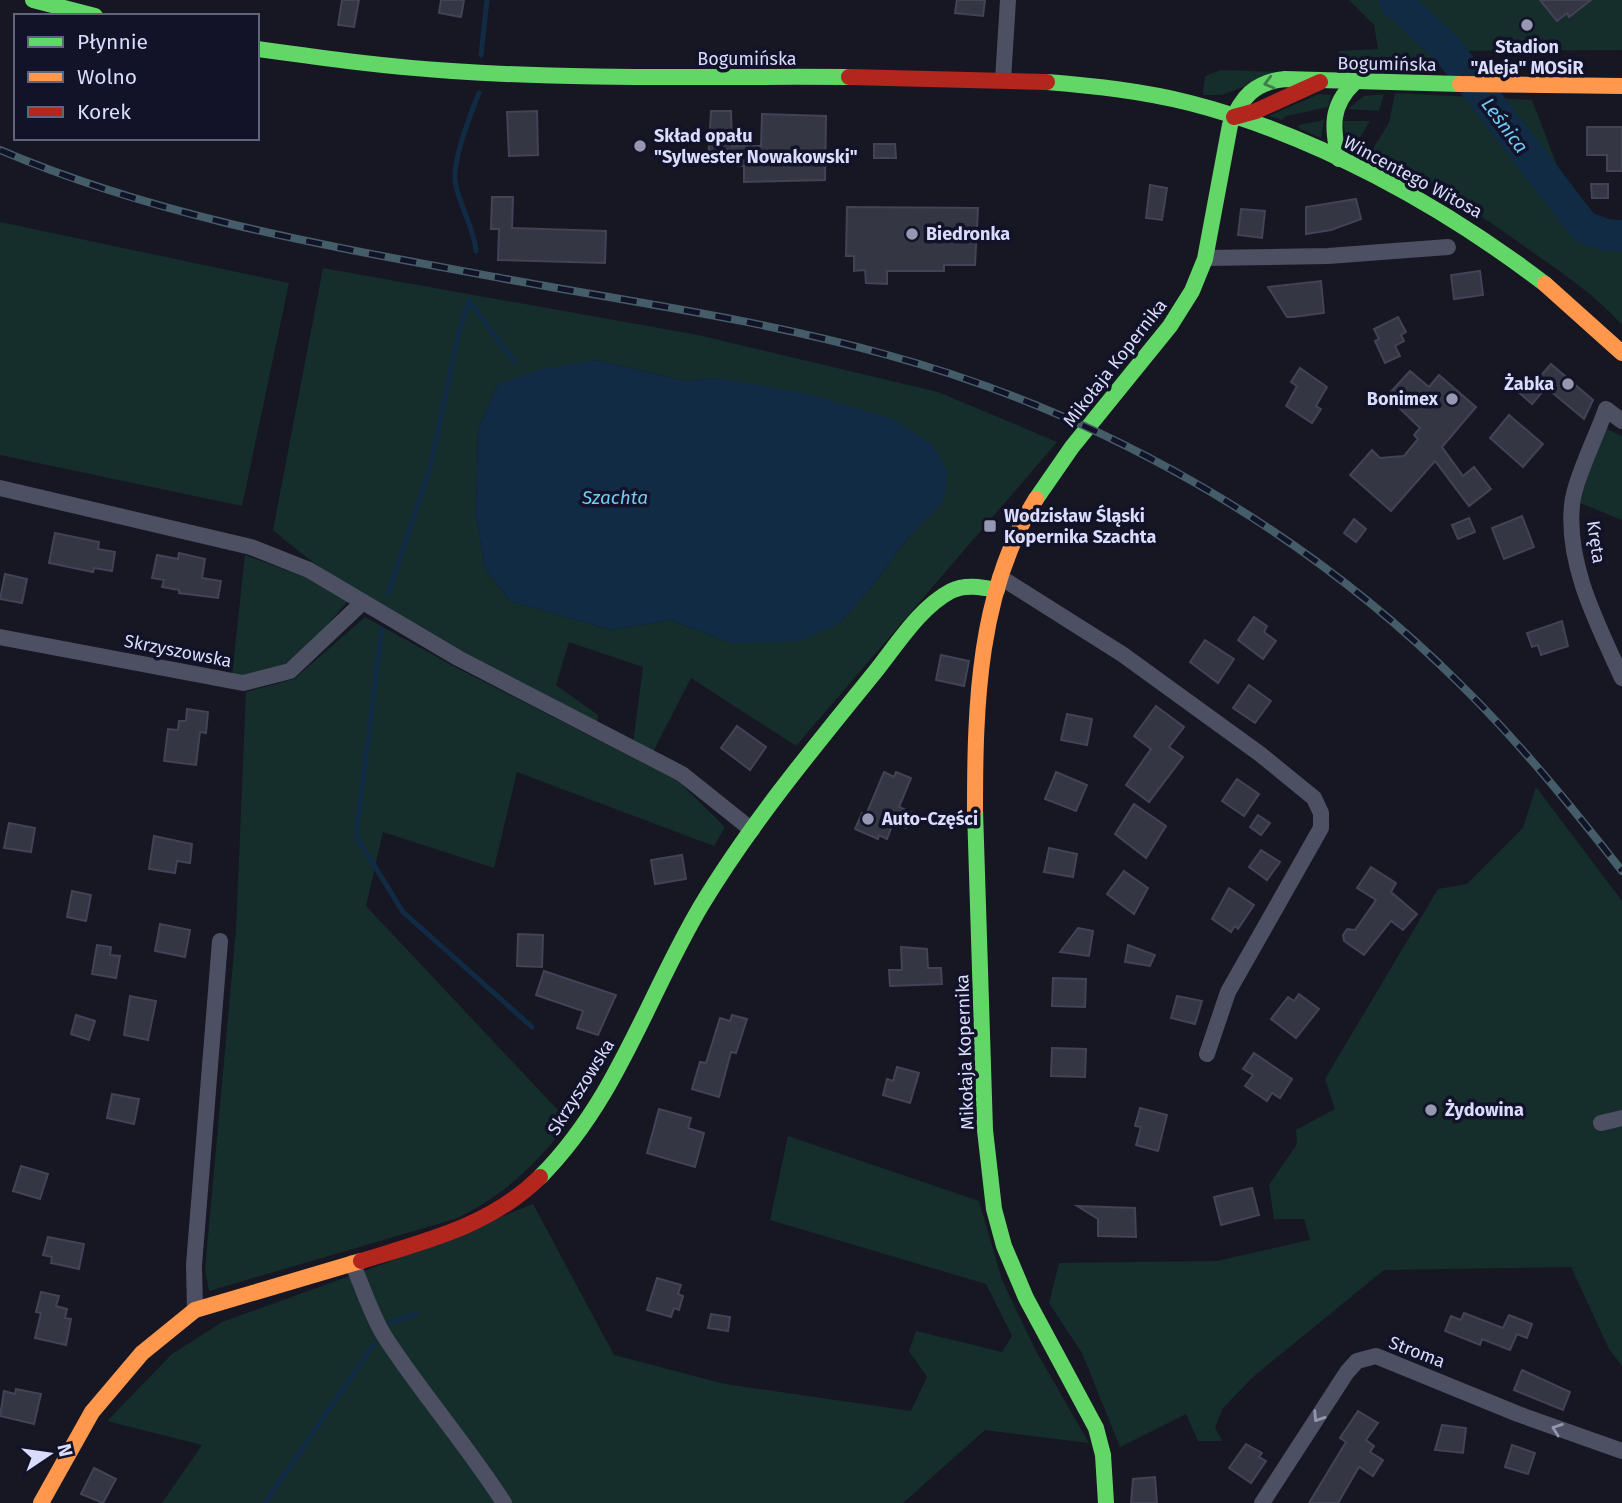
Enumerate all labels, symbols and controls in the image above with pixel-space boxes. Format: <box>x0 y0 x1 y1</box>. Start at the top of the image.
legend <box>14 14 259 140</box>
marker: Stadion "Aleja" MOSiR <box>1519 17 1535 33</box>
text: Płynnie <box>77 29 148 55</box>
place label: Stadion "Aleja" MOSiR <box>1471 36 1584 79</box>
street label: Bogumińska <box>697 48 797 70</box>
street label: Bogumińska <box>1337 52 1437 76</box>
text: Wolno <box>77 64 137 90</box>
one-way arrow <box>1263 75 1275 89</box>
water label: Leśnica <box>1476 93 1533 157</box>
text: Korek <box>77 99 131 125</box>
place label: Skład opału "Sylwester Nowakowski" <box>654 125 858 168</box>
street label: Wincentego Witosa <box>1340 131 1486 223</box>
marker: Skład opału "Sylwester Nowakowski" <box>632 138 648 154</box>
place label: Biedronka <box>926 223 1010 245</box>
marker: Biedronka <box>904 226 920 242</box>
street label: Mikołaja Kopernika <box>1058 295 1172 431</box>
place label: Żabka <box>1504 373 1554 395</box>
marker: Żabka <box>1560 376 1576 392</box>
place label: Bonimex <box>1367 388 1439 410</box>
marker: Bonimex <box>1444 391 1460 407</box>
water label: Szachta <box>581 486 648 509</box>
place label: Wodzisław Śląski Kopernika Szachta <box>1004 504 1156 548</box>
marker: Wodzisław Śląski Kopernika Szachta <box>982 518 998 534</box>
street label: Kręta <box>1582 519 1610 565</box>
street label: Skrzyszowska <box>122 630 234 672</box>
place label: Auto-Części <box>881 808 978 830</box>
marker: Auto-Części <box>860 811 876 827</box>
street label: Mikołaja Kopernika <box>951 974 979 1130</box>
street label: Skrzyszowska <box>543 1035 619 1139</box>
place label: Żydowina <box>1445 1099 1524 1121</box>
marker: Żydowina <box>1423 1102 1439 1118</box>
street label: Stroma <box>1386 1331 1448 1373</box>
one-way arrow <box>1313 1410 1326 1423</box>
north arrow <box>14 1419 84 1489</box>
one-way arrow <box>1552 1423 1564 1437</box>
text: N <box>52 1442 78 1459</box>

